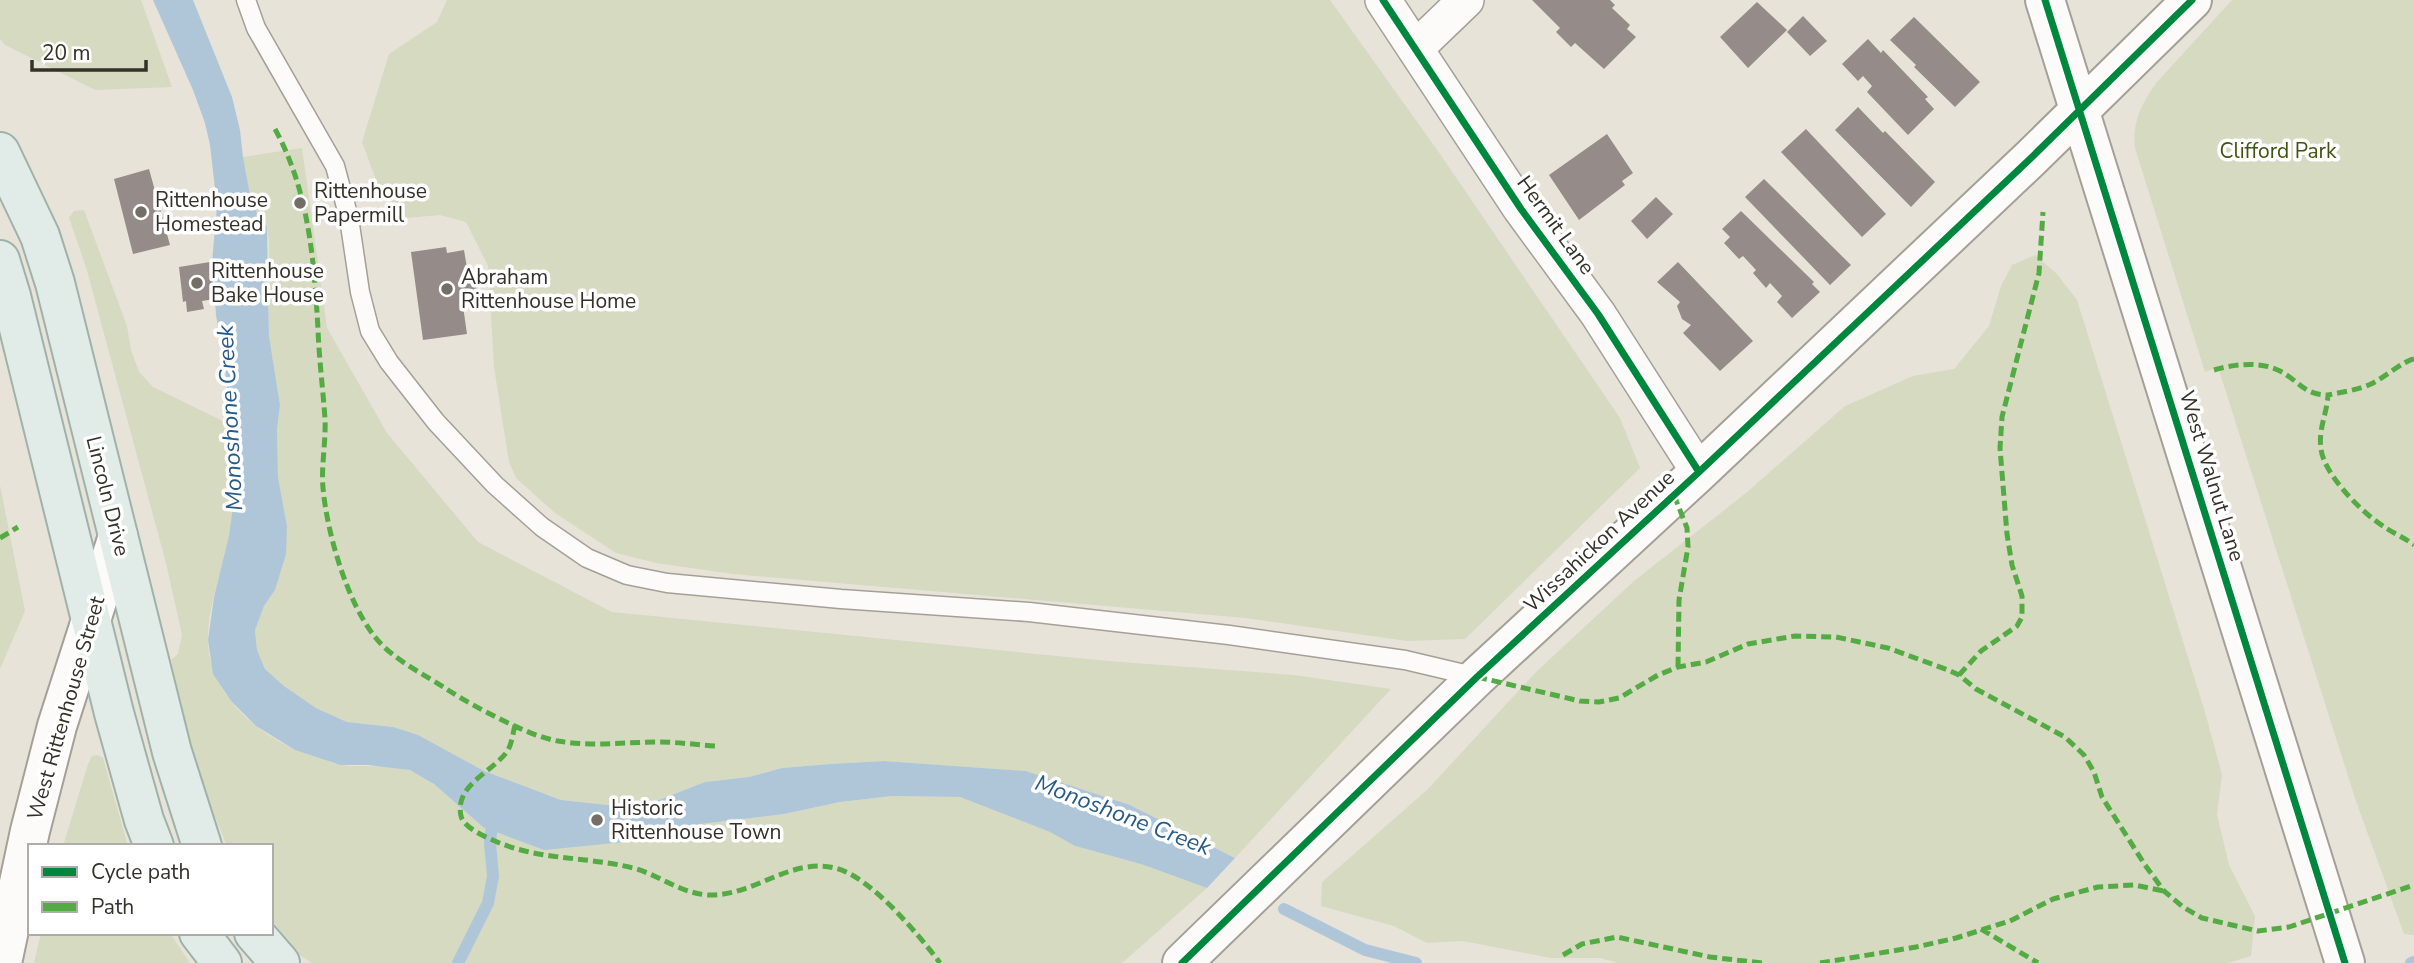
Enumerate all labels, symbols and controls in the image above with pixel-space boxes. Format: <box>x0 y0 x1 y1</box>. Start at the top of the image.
scale bar <box>32 28 145 72</box>
text: 20 m <box>42 39 91 67</box>
park label: Clifford Park <box>2219 137 2337 165</box>
street label: Hermit Lane <box>1511 170 1601 280</box>
place label: Rittenhouse Papermill <box>314 177 427 229</box>
place label: Rittenhouse Homestead <box>155 186 268 238</box>
marker: Rittenhouse Papermill <box>292 195 308 211</box>
marker: Rittenhouse Homestead <box>133 204 149 220</box>
place label: Rittenhouse Bake House <box>211 257 324 309</box>
place label: Abraham Rittenhouse Home <box>461 263 636 315</box>
marker: Rittenhouse Bake House <box>189 275 205 291</box>
marker: Abraham Rittenhouse Home <box>439 281 455 297</box>
water label: Monoshone Creek <box>210 324 250 512</box>
street label: West Walnut Lane <box>2173 387 2251 565</box>
street label: Lincoln Drive <box>80 433 136 559</box>
street label: Wissahickon Avenue <box>1518 464 1680 618</box>
street label: West Rittenhouse Street <box>21 592 112 823</box>
water label: Monoshone Creek <box>1031 767 1216 863</box>
place label: Historic Rittenhouse Town <box>611 794 782 846</box>
marker: Historic Rittenhouse Town <box>589 812 605 828</box>
legend <box>28 844 273 935</box>
text: Cycle path <box>91 858 190 886</box>
text: Path <box>91 893 134 921</box>

